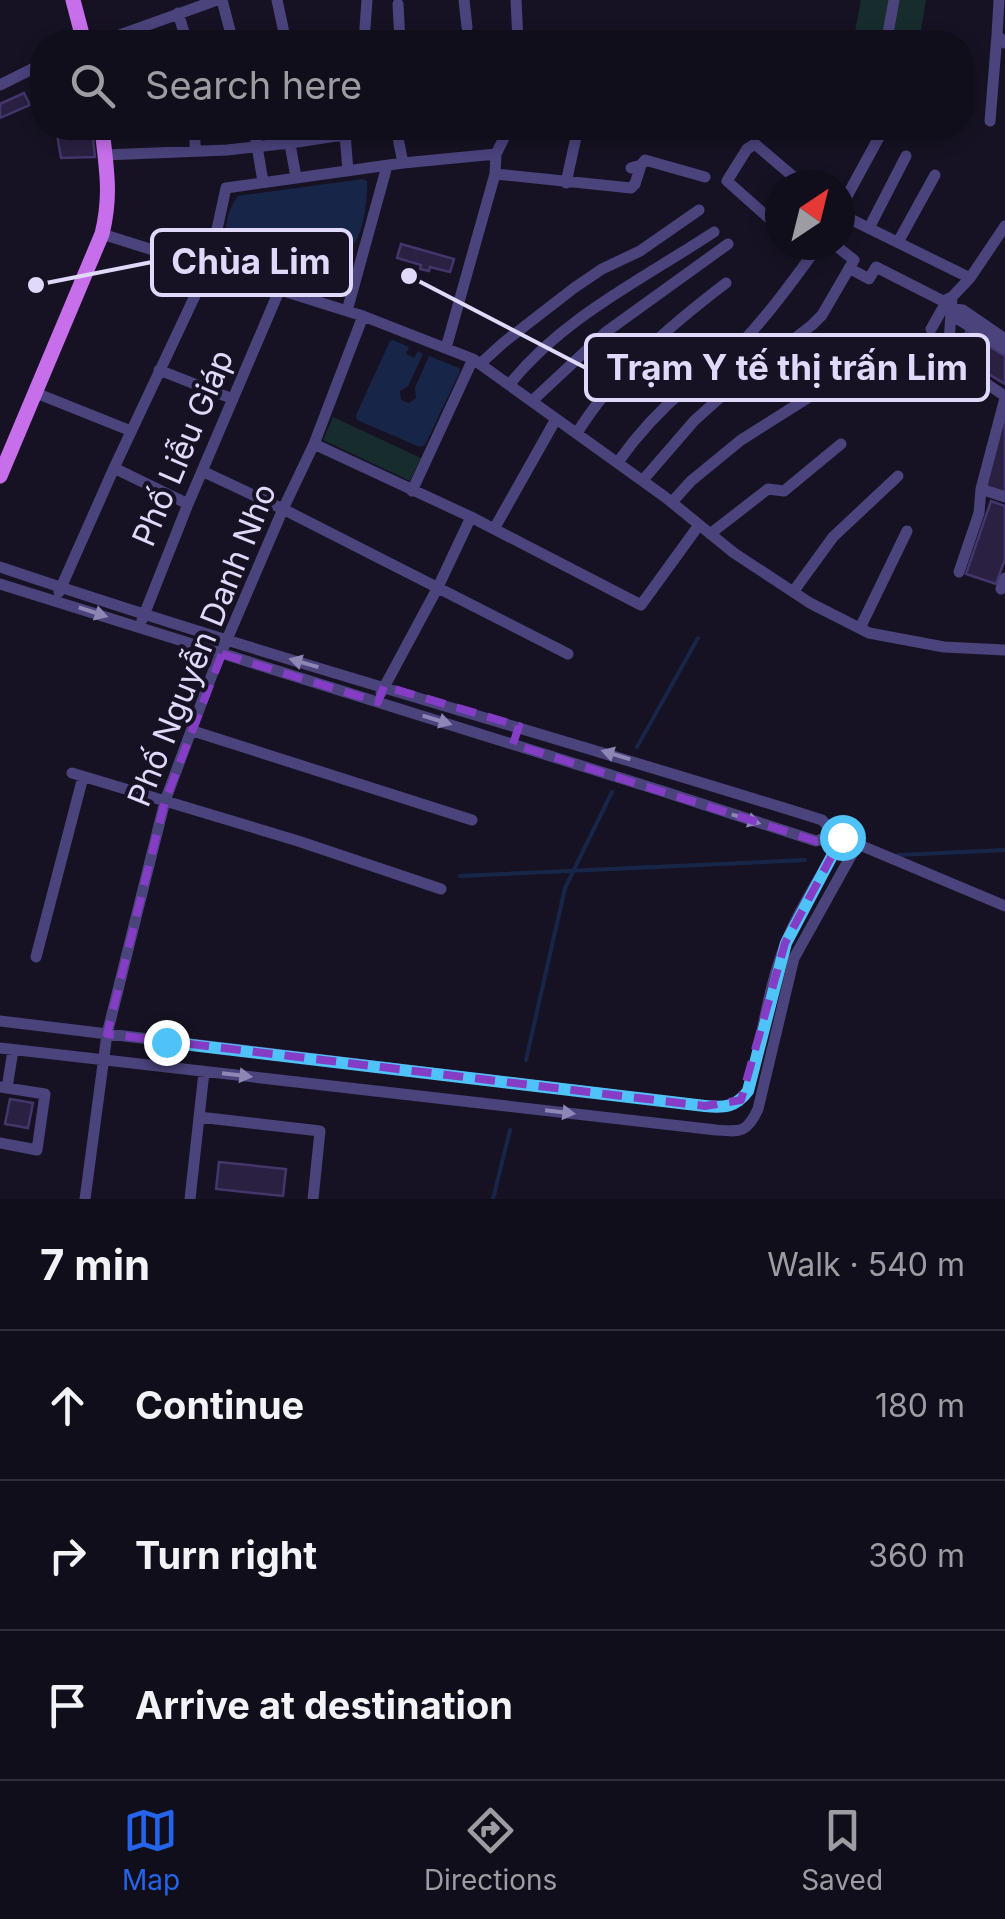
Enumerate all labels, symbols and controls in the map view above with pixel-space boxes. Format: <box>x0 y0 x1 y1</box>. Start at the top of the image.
search box <box>30 30 975 140</box>
icon: search <box>65 58 120 113</box>
text: Search here <box>145 62 362 108</box>
north arrow <box>765 170 855 260</box>
callout: Chùa Lim <box>152 230 351 295</box>
text: Chùa Lim <box>171 240 331 282</box>
callout: Trạm Y tế thị trấn Lim <box>586 335 988 400</box>
street label: Phố Liễu Giáp <box>124 344 241 552</box>
text: Trạm Y tế thị trấn Lim <box>606 346 968 388</box>
street label: Phố Nguyễn Danh Nho <box>119 478 284 812</box>
one-way arrow <box>79 606 109 621</box>
one-way arrow <box>288 655 319 670</box>
one-way arrow <box>422 714 452 729</box>
one-way arrow <box>600 747 630 762</box>
one-way arrow <box>732 812 762 827</box>
route start <box>820 815 866 861</box>
route end <box>144 1020 190 1066</box>
one-way arrow <box>221 1067 253 1083</box>
one-way arrow <box>544 1104 576 1120</box>
text: 7 min <box>40 1239 150 1290</box>
text: Walk · 540 m <box>767 1245 965 1284</box>
icon: ahead <box>40 1378 95 1433</box>
text: Continue <box>135 1382 304 1428</box>
text: 180 m <box>875 1386 965 1425</box>
icon: right <box>40 1528 95 1583</box>
text: Turn right <box>135 1532 317 1578</box>
text: 360 m <box>868 1536 965 1575</box>
icon: arrive <box>40 1678 95 1733</box>
text: Arrive at destination <box>135 1682 513 1728</box>
tab: Map <box>122 1803 180 1897</box>
tab: Directions <box>424 1803 557 1897</box>
tab: Saved <box>801 1803 883 1897</box>

